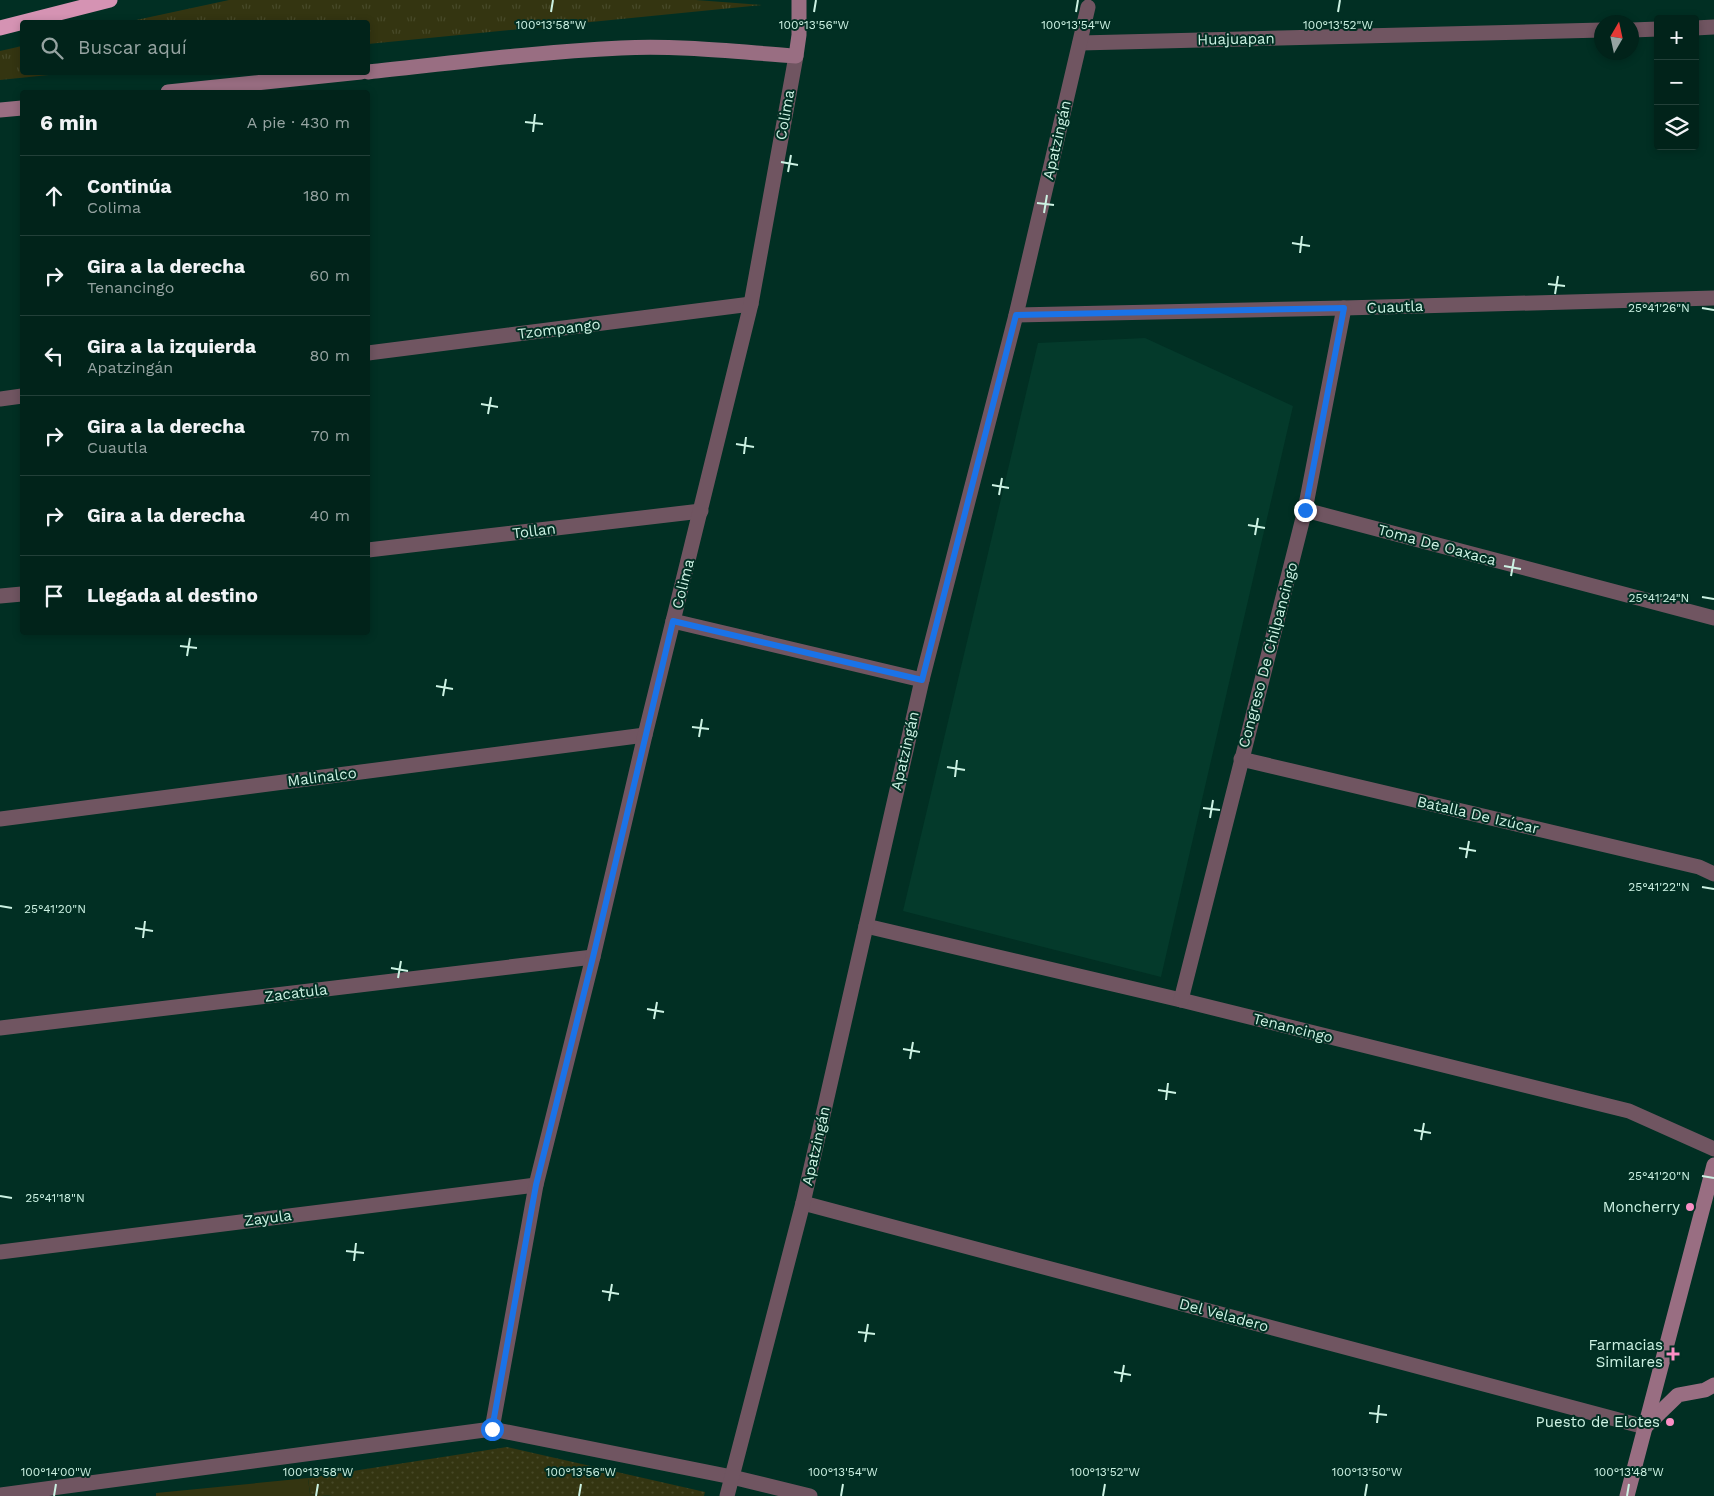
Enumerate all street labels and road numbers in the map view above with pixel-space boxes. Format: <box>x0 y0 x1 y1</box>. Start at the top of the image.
street label: Huajuapan <box>1197 29 1275 49</box>
street label: Colima <box>772 88 798 142</box>
street label: Apatzingán <box>1039 99 1075 181</box>
street label: Cuautla <box>1366 297 1424 317</box>
street label: Tzompango <box>517 315 601 343</box>
street label: Tollan <box>511 519 557 543</box>
street label: Toma De Oaxaca <box>1376 521 1498 570</box>
street label: Colima <box>668 557 698 611</box>
street label: Congreso De Chilpancingo <box>1235 560 1301 750</box>
street label: Apatzingán <box>887 710 923 792</box>
street label: Malinalco <box>286 764 358 790</box>
street label: Batalla De Izúcar <box>1415 792 1541 838</box>
street label: Zacatula <box>264 980 329 1006</box>
street label: Tenancingo <box>1251 1009 1335 1047</box>
street label: Apatzingán <box>798 1105 834 1187</box>
street label: Zayula <box>243 1206 293 1230</box>
street label: Del Veladero <box>1177 1294 1271 1336</box>

